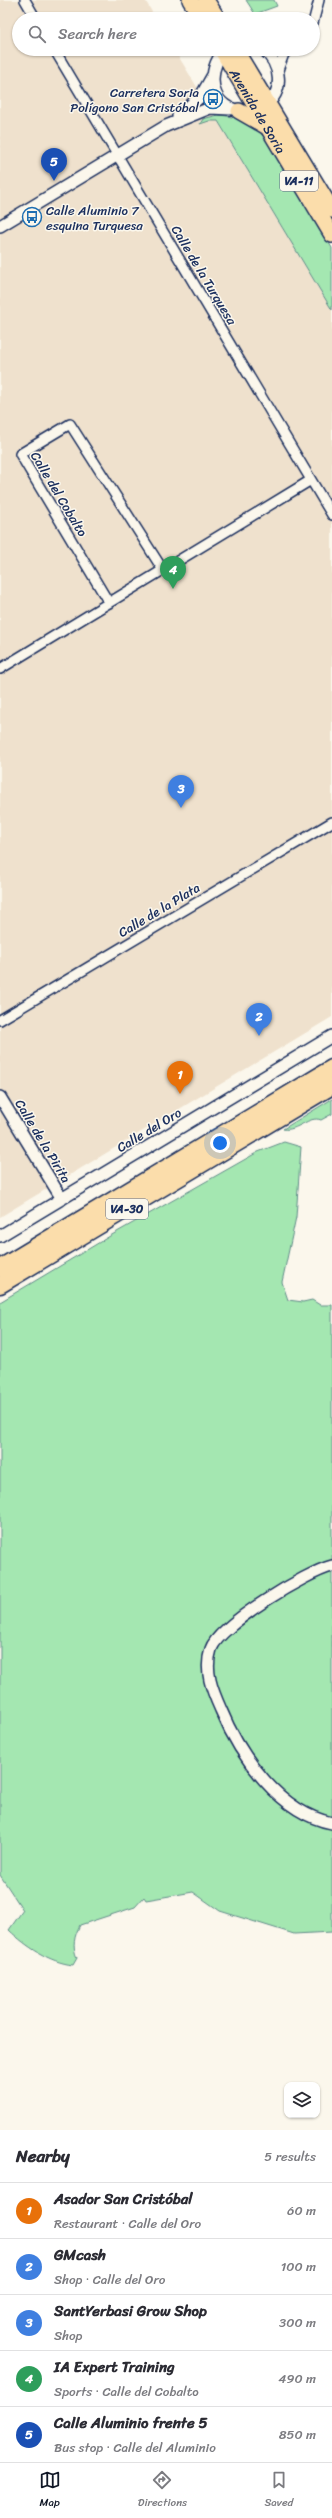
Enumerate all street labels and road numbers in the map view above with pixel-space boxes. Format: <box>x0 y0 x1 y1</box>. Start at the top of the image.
street label: Avenida de Soria <box>223 63 293 158</box>
road number: VA-11 <box>280 171 318 191</box>
street label: Calle de la Turquesa <box>165 221 243 330</box>
street label: Calle del Cobalto <box>24 447 94 542</box>
street label: Calle de la Plata <box>114 876 205 944</box>
street label: Calle de la Pirita <box>9 1095 77 1188</box>
street label: Calle del Oro <box>112 1101 186 1159</box>
road number: VA-30 <box>106 1199 148 1219</box>

